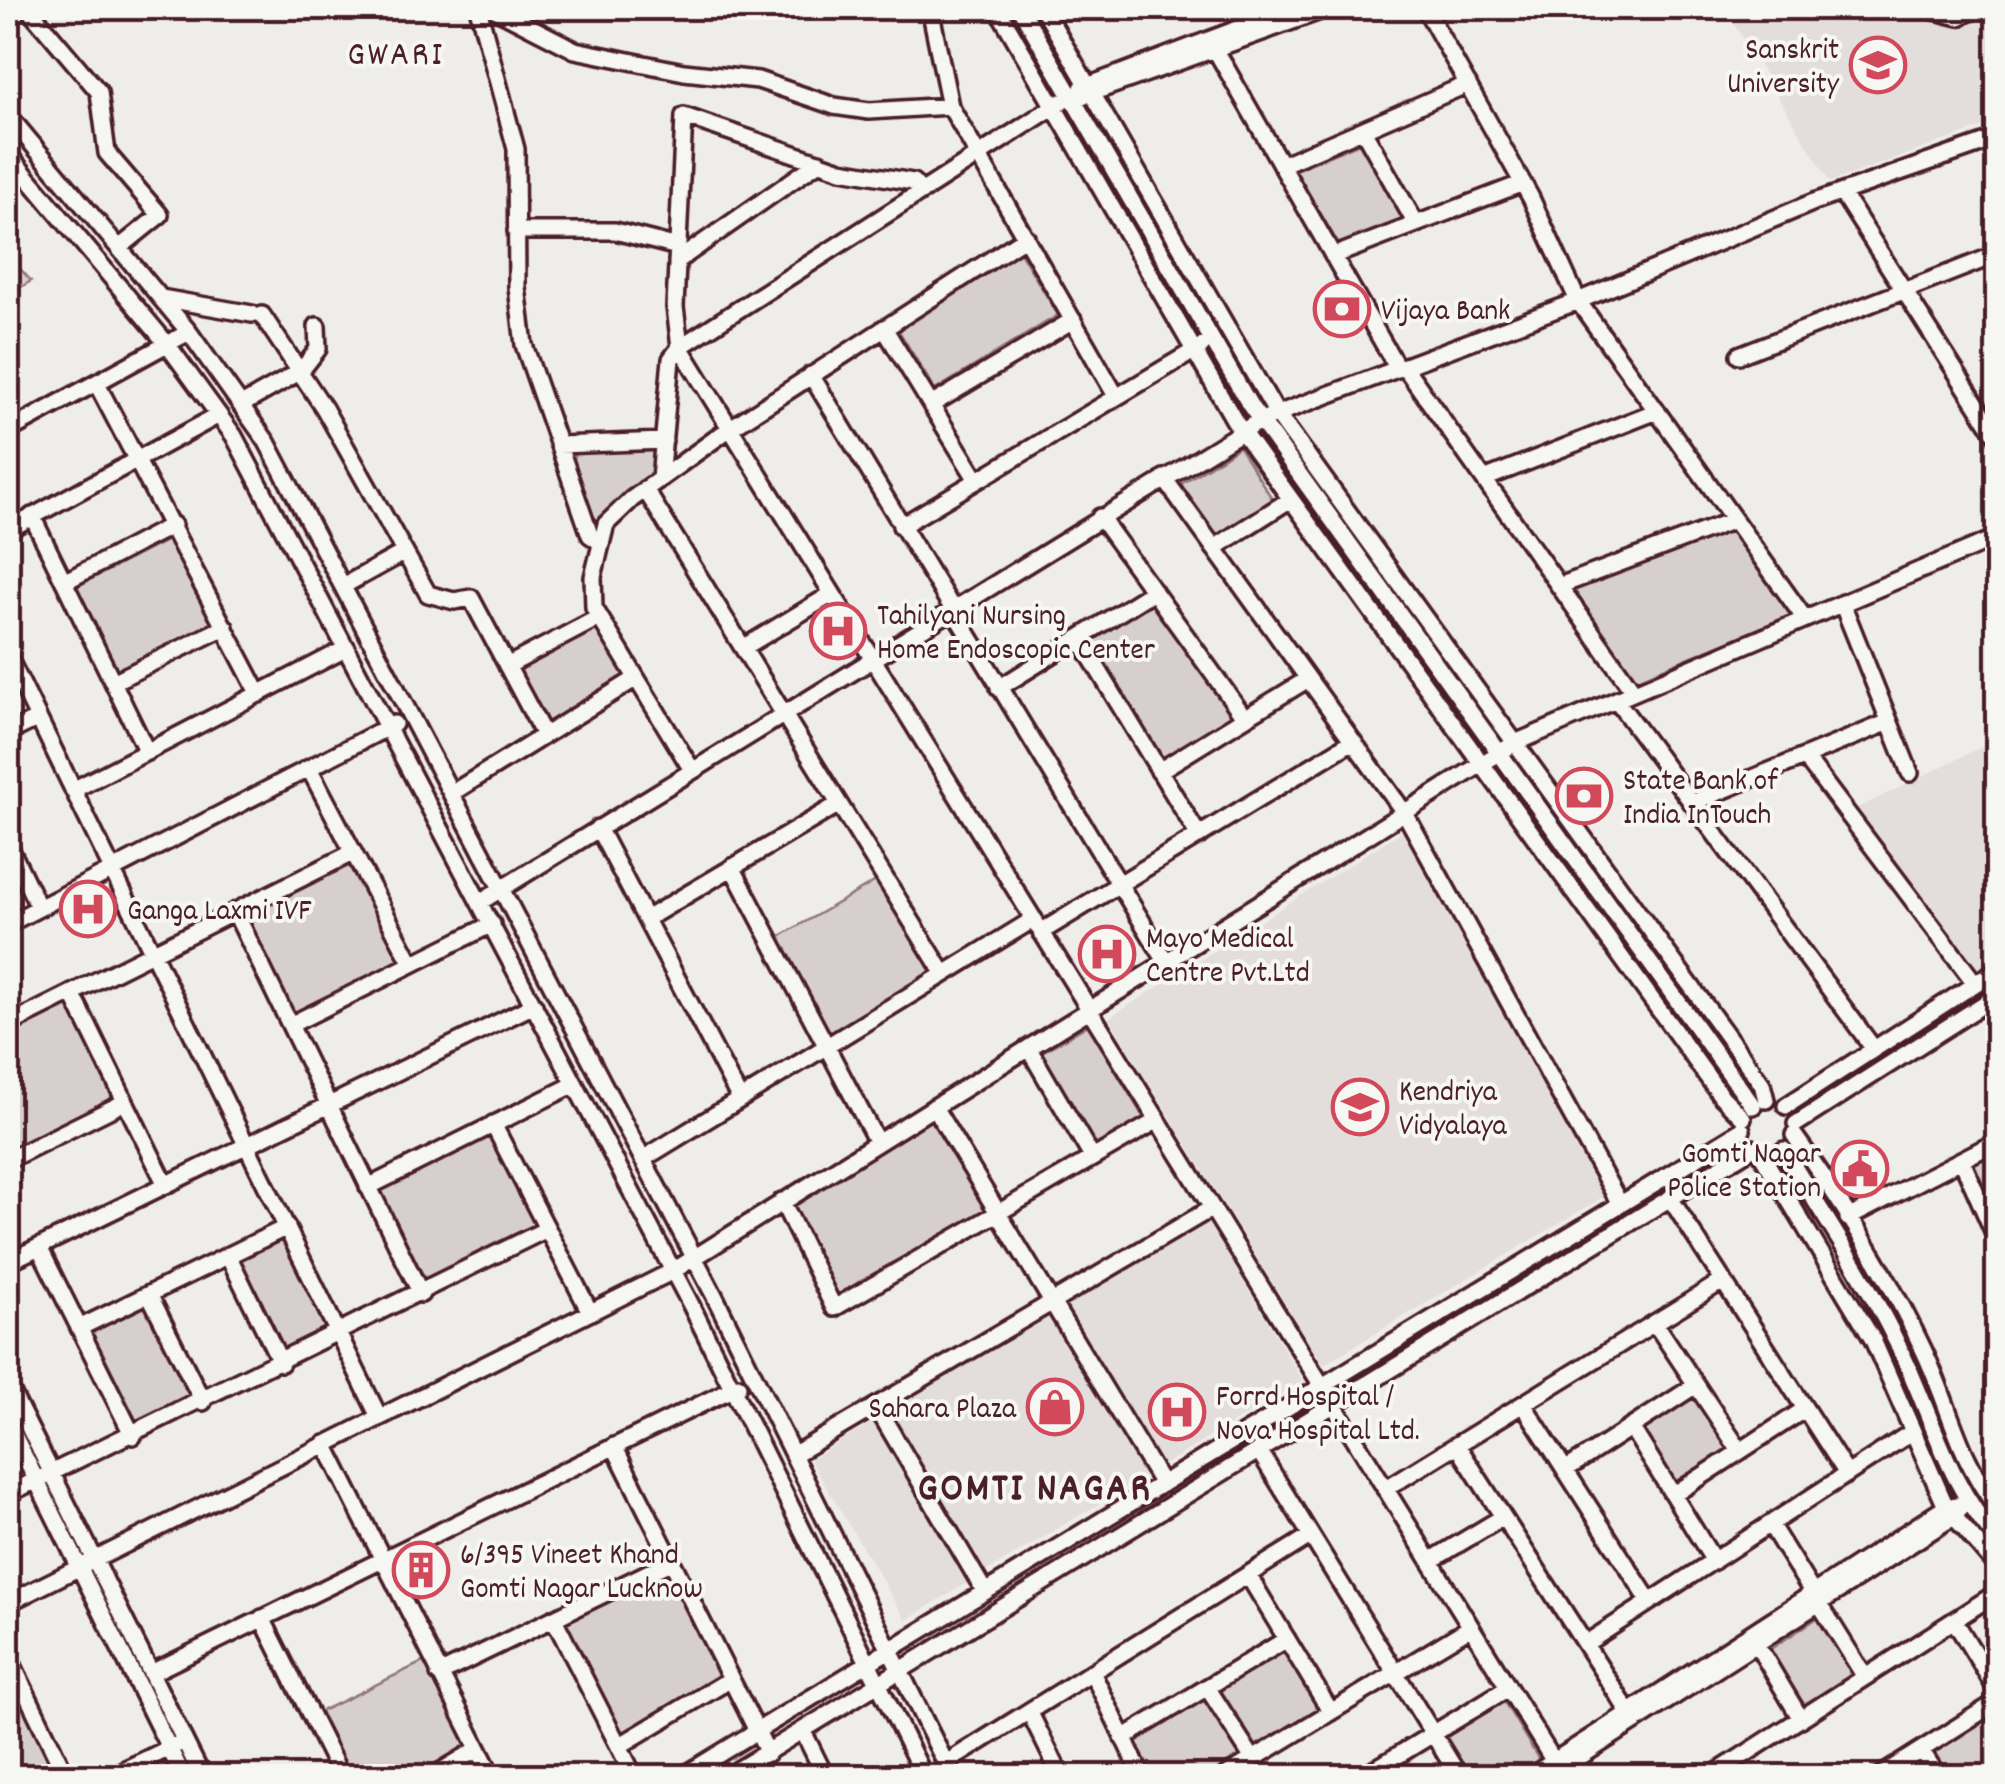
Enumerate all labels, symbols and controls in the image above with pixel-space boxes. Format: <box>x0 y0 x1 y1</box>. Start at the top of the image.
place label: Sanskrit University <box>1727 31 1840 108</box>
district label: GWARI <box>347 32 445 82</box>
school or university icon: Sanskrit University <box>1848 35 1908 95</box>
bank icon: Vijaya Bank <box>1312 279 1372 339</box>
place label: Vijaya Bank <box>1381 292 1510 335</box>
place label: Tahilyani Nursing Home Endoscopic Center <box>877 597 1155 674</box>
hospital icon: Tahilyani Nursing Home Endoscopic Center <box>808 601 868 661</box>
place label: State Bank of India InTouch <box>1623 762 1779 839</box>
bank icon: State Bank of India InTouch <box>1554 766 1614 826</box>
hospital icon: Ganga Laxmi IVF <box>58 879 118 939</box>
place label: Ganga Laxmi IVF <box>127 892 312 935</box>
place label: Mayo Medical Centre Pvt.Ltd <box>1146 920 1310 997</box>
hospital icon: Mayo Medical Centre Pvt.Ltd <box>1077 924 1137 984</box>
place label: Kendriya Vidyalaya <box>1399 1073 1508 1150</box>
school or university icon: Kendriya Vidyalaya <box>1330 1077 1390 1137</box>
place label: Gomti Nagar Police Station <box>1667 1135 1821 1212</box>
public building icon: Gomti Nagar Police Station <box>1830 1139 1890 1199</box>
shop icon: Sahara Plaza <box>1025 1377 1085 1437</box>
place label: Forrd Hospital / Nova Hospital Ltd. <box>1216 1378 1420 1455</box>
hospital icon: Forrd Hospital / Nova Hospital Ltd. <box>1147 1382 1207 1442</box>
place label: Sahara Plaza <box>869 1390 1017 1433</box>
district label: GOMTI NAGAR <box>918 1463 1152 1520</box>
place label: 6/395 Vineet Khand Gomti Nagar Lucknow <box>460 1536 703 1613</box>
building icon: 6/395 Vineet Khand Gomti Nagar Lucknow <box>391 1540 451 1600</box>

